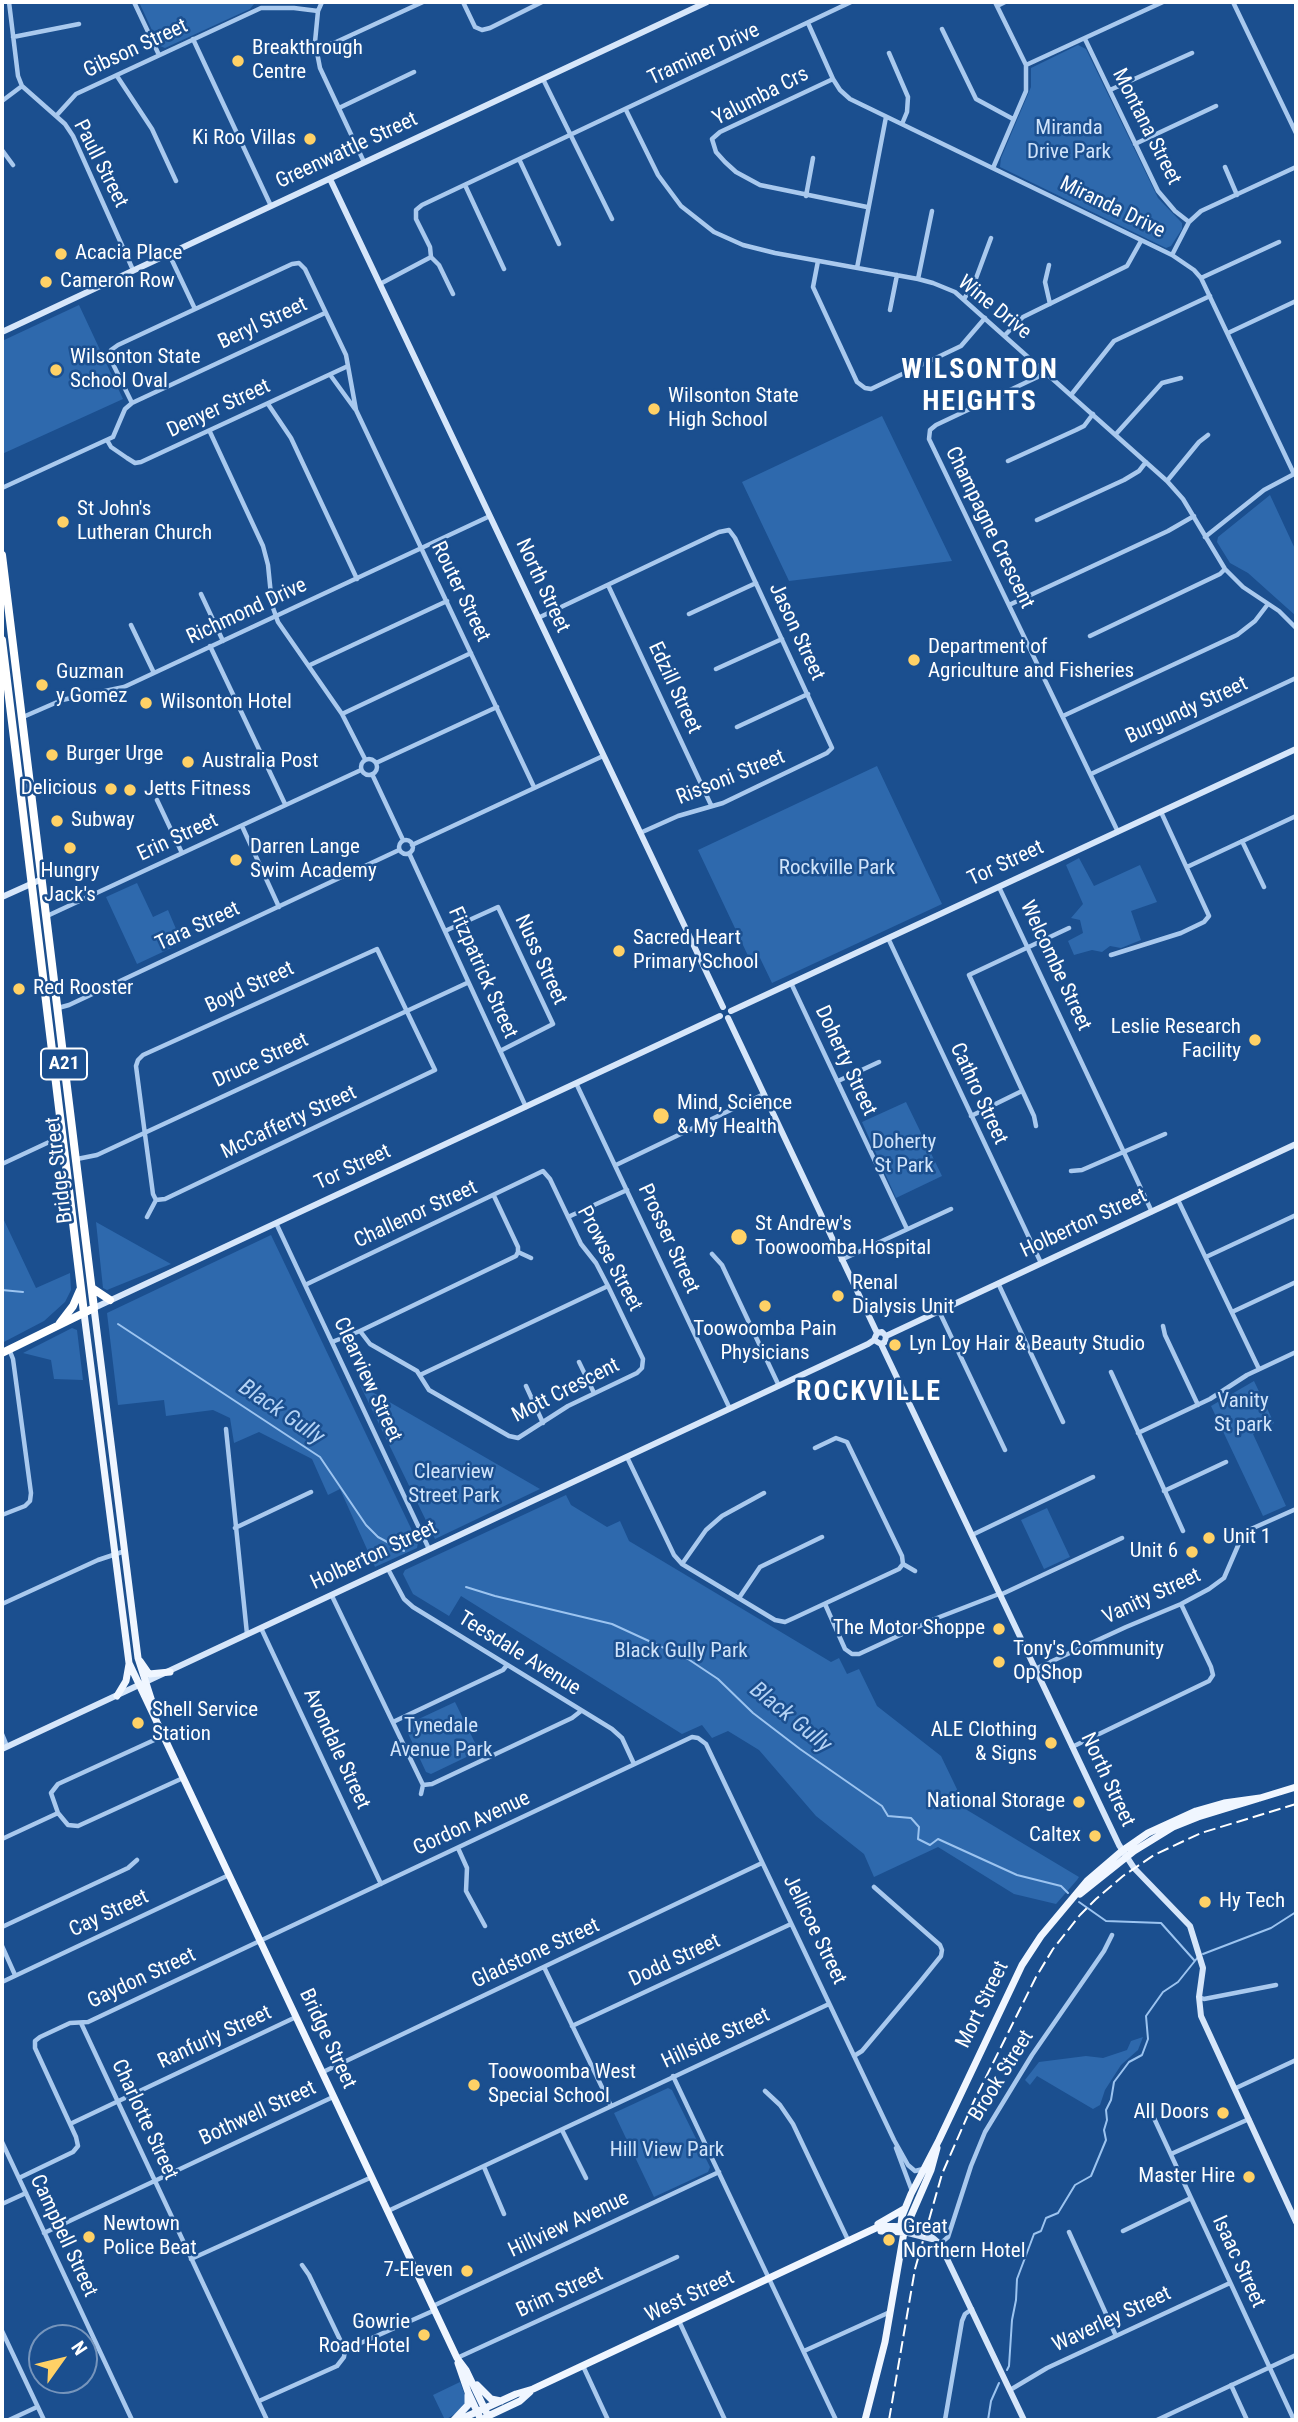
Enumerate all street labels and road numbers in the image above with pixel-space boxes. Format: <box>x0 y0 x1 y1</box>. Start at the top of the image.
street label: Gibson Street <box>80 14 192 84</box>
street label: Traminer Drive <box>644 18 764 92</box>
street label: Yalumba Crs <box>709 62 813 132</box>
street label: Montana Street <box>1106 65 1186 189</box>
street label: Greenwattle Street <box>272 107 422 195</box>
street label: Paull Street <box>67 116 133 212</box>
street label: Miranda Drive <box>1055 172 1169 244</box>
street label: Wine Drive <box>952 271 1036 345</box>
street label: Beryl Street <box>214 292 312 356</box>
street label: Denyer Street <box>163 374 275 444</box>
street label: Champagne Crescent <box>939 443 1039 613</box>
street label: North Street <box>509 535 575 637</box>
street label: Router Street <box>425 538 495 646</box>
street label: Richmond Drive <box>183 573 311 651</box>
street label: Jason Street <box>762 579 830 685</box>
street label: Edzill Street <box>642 638 706 738</box>
street label: Burgundy Street <box>1122 672 1252 750</box>
street label: Rissoni Street <box>673 745 789 811</box>
street label: Erin Street <box>134 808 222 868</box>
street label: Tor Street <box>964 835 1048 893</box>
street label: Tara Street <box>152 897 244 957</box>
street label: Welcombe Street <box>1014 897 1096 1035</box>
street label: Fitzpatrick Street <box>442 903 522 1043</box>
street label: Nuss Street <box>508 911 572 1009</box>
street label: Boyd Street <box>202 957 298 1019</box>
street label: Doherty Street <box>809 1002 881 1120</box>
street label: Druce Street <box>209 1028 313 1094</box>
street label: Cathro Street <box>944 1039 1012 1149</box>
road number: A21 <box>41 1048 87 1080</box>
street label: McCafferty Street <box>217 1081 361 1165</box>
street label: Bridge Street <box>41 1115 79 1225</box>
street label: Tor Street <box>311 1139 395 1197</box>
street label: Challenor Street <box>351 1176 481 1254</box>
street label: Prosser Street <box>632 1180 704 1298</box>
street label: Holberton Street <box>1017 1184 1151 1264</box>
street label: Prowse Street <box>571 1202 647 1316</box>
street label: Clearview Street <box>327 1314 407 1446</box>
street label: Mott Crescent <box>508 1353 624 1429</box>
street label: Holberton Street <box>307 1516 441 1596</box>
street label: Vanity Street <box>1099 1563 1205 1631</box>
street label: Teesdale Avenue <box>453 1606 585 1702</box>
street label: Avondale Street <box>297 1685 375 1813</box>
street label: North Street <box>1074 1729 1140 1831</box>
street label: Gordon Avenue <box>410 1786 534 1862</box>
street label: Jellicoe Street <box>777 1871 851 1989</box>
street label: Cay Street <box>65 1885 153 1943</box>
street label: Gladstone Street <box>468 1913 604 1995</box>
street label: Dodd Street <box>626 1929 724 1993</box>
street label: Gaydon Street <box>84 1943 200 2015</box>
street label: Mort Street <box>951 1957 1015 2053</box>
street label: Bridge Street <box>293 1985 361 2093</box>
street label: Ranfurly Street <box>154 2001 276 2075</box>
street label: Hillside Street <box>658 2003 774 2075</box>
street label: Brook Street <box>964 2026 1040 2126</box>
street label: Charlotte Street <box>105 2056 183 2184</box>
street label: Bothwell Street <box>196 2076 320 2152</box>
street label: Campbell Street <box>24 2171 102 2301</box>
street label: Hillview Avenue <box>505 2186 633 2264</box>
street label: Isaac Street <box>1206 2212 1270 2312</box>
street label: Brim Street <box>513 2262 607 2324</box>
street label: West Street <box>641 2265 739 2329</box>
street label: Waverley Street <box>1049 2282 1175 2358</box>

